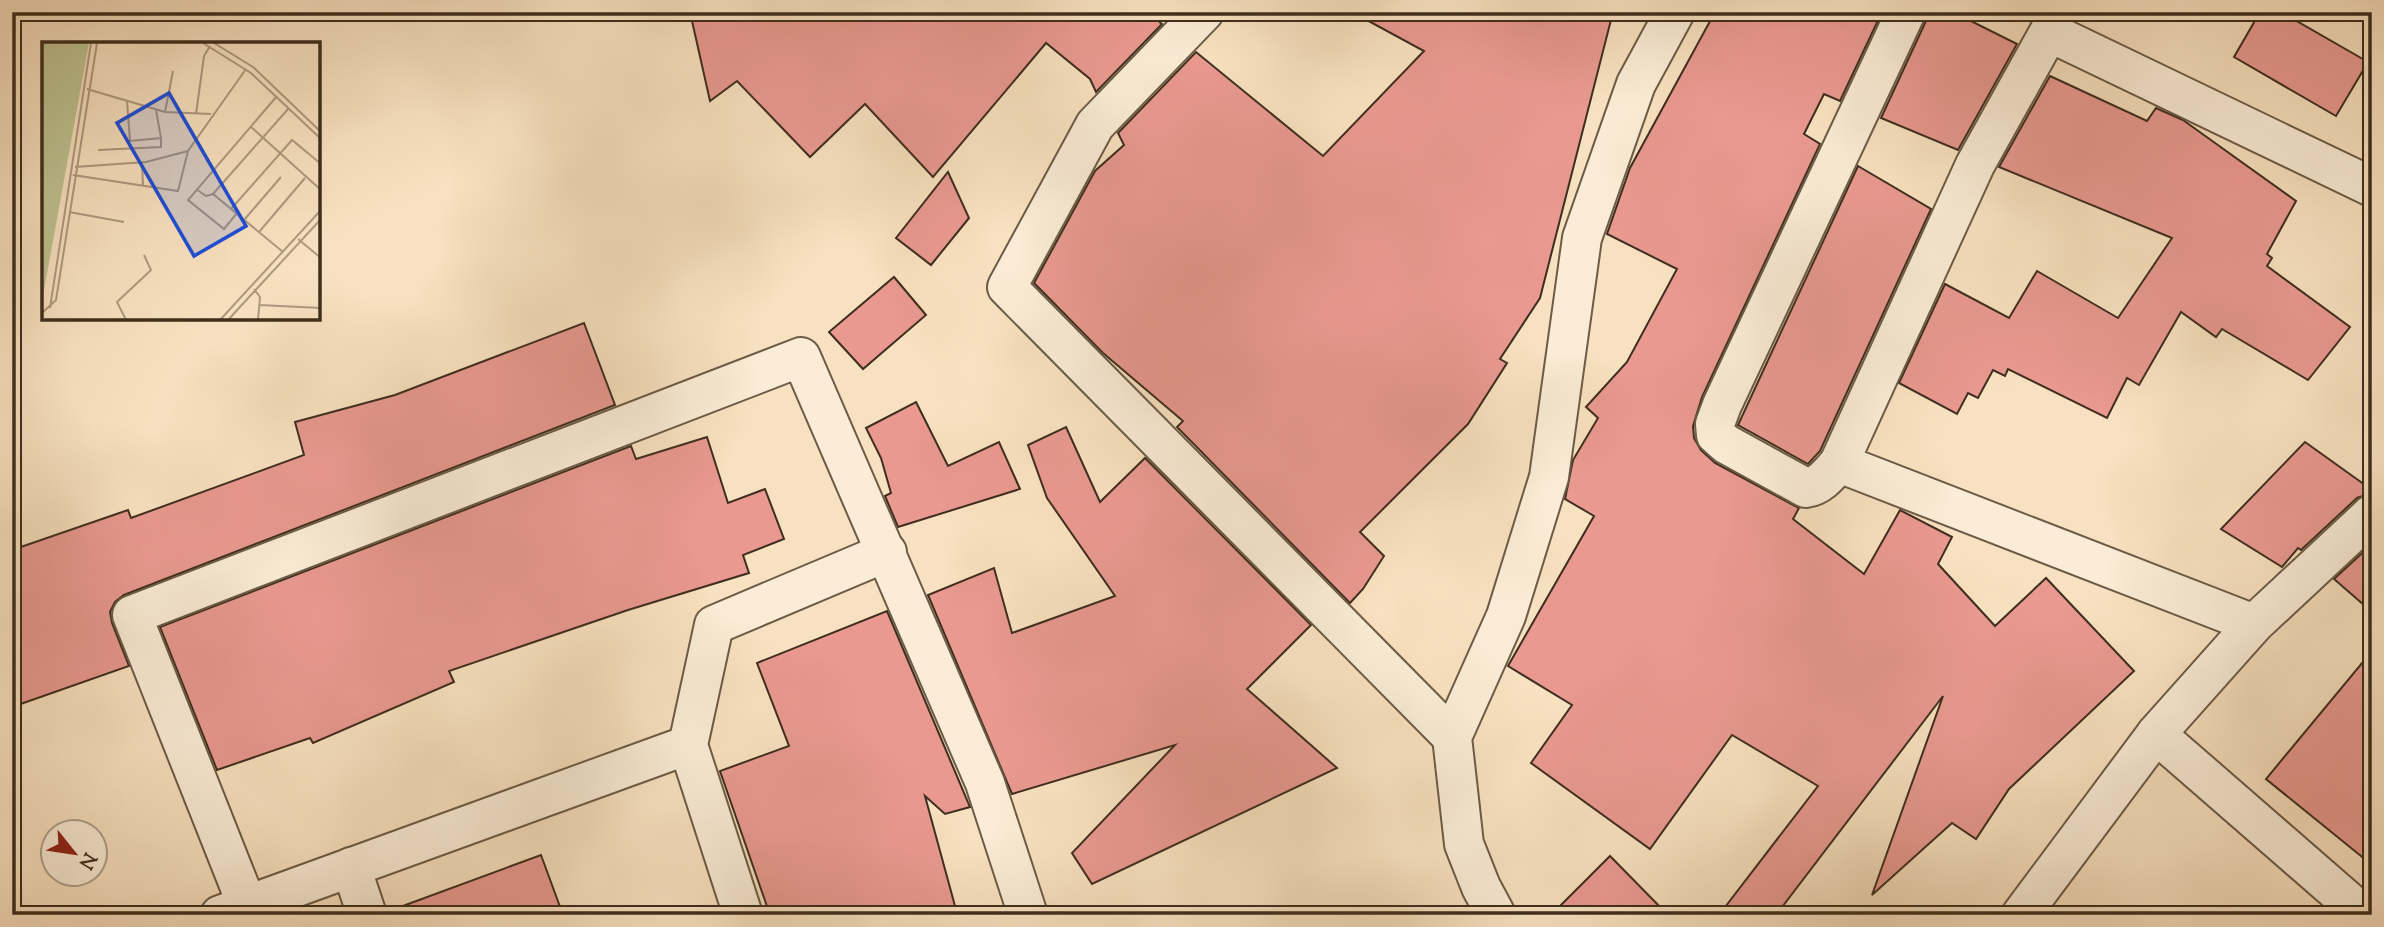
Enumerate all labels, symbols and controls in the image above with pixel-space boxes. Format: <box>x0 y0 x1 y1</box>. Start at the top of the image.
inset map <box>42 42 320 320</box>
north arrow <box>38 818 108 888</box>
text: N <box>71 847 102 874</box>

